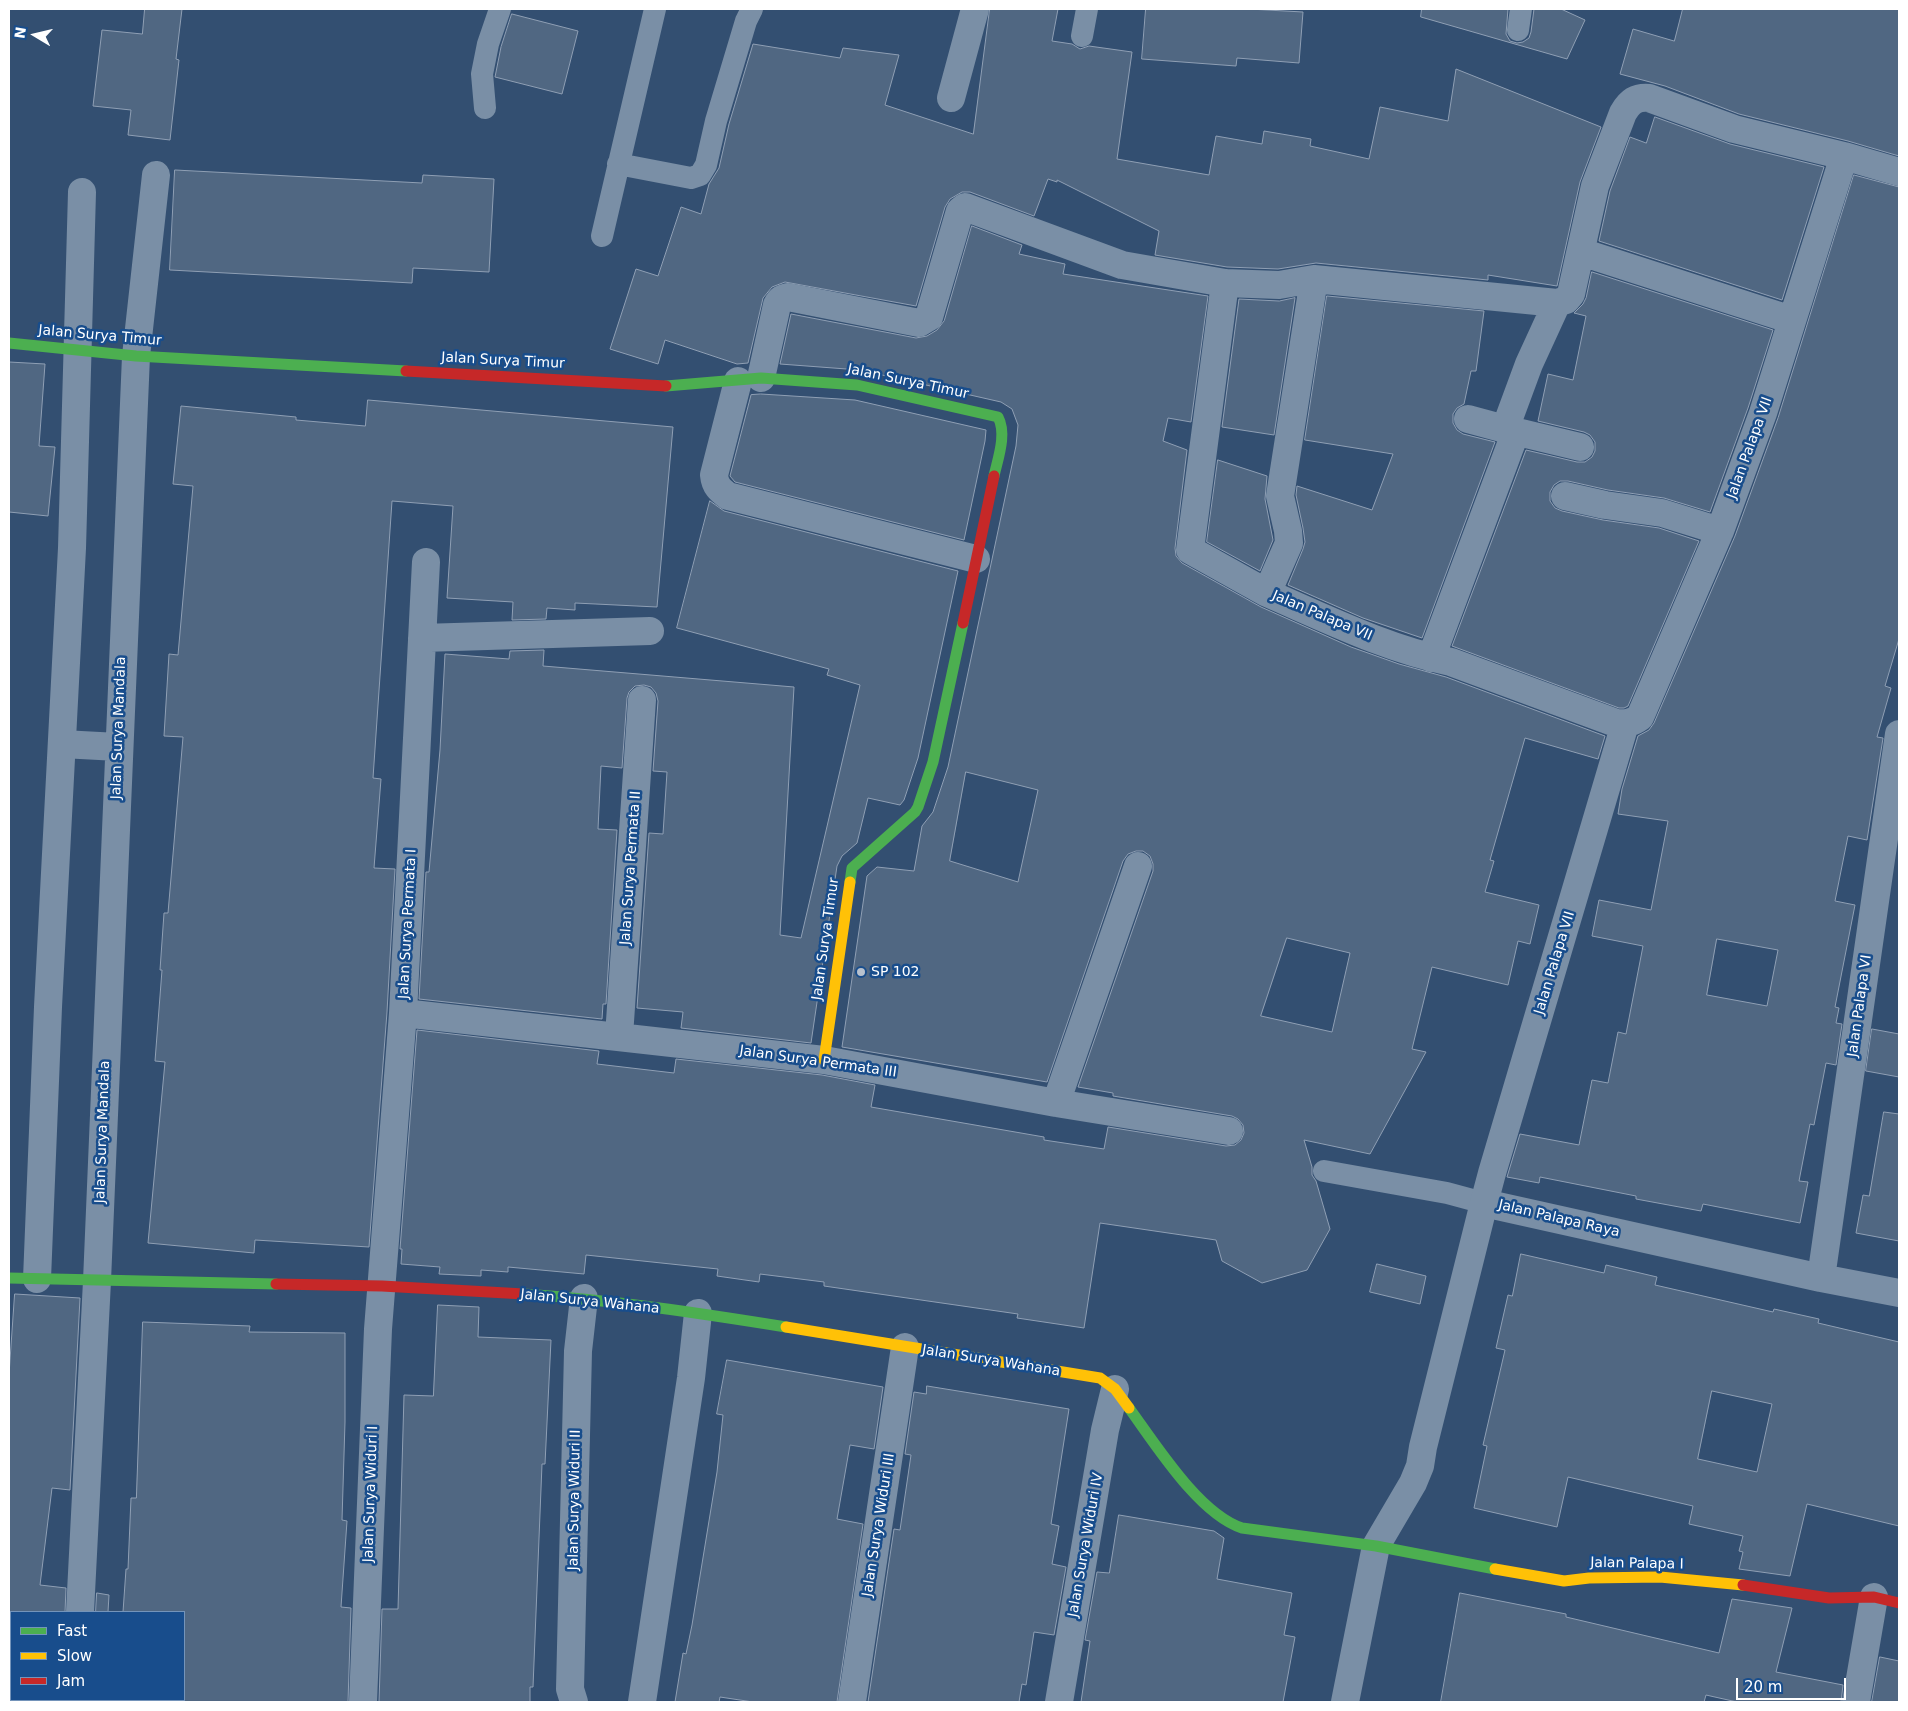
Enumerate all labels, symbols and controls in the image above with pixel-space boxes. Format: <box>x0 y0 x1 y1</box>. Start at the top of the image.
north arrow <box>10 10 60 60</box>
text: N <box>11 26 29 40</box>
street label: Jalan Surya Timur <box>38 322 162 350</box>
street label: Jalan Surya Timur <box>441 349 565 373</box>
street label: Jalan Surya Timur <box>846 361 970 403</box>
street label: Jalan Palapa VII <box>1724 395 1776 501</box>
street label: Jalan Palapa VII <box>1269 587 1375 645</box>
street label: Jalan Surya Mandala <box>108 656 130 800</box>
street label: Jalan Surya Permata II <box>617 790 645 946</box>
street label: Jalan Surya Permata I <box>396 849 420 999</box>
street label: Jalan Surya Timur <box>809 877 843 1001</box>
street label: Jalan Palapa VII <box>1531 909 1579 1017</box>
street label: Jalan Palapa VI <box>1845 954 1875 1058</box>
place label: SP 102 <box>871 964 920 980</box>
marker: SP 102 <box>855 966 867 978</box>
street label: Jalan Surya Permata III <box>738 1043 898 1081</box>
street label: Jalan Surya Mandala <box>92 1060 114 1204</box>
street label: Jalan Palapa Raya <box>1497 1197 1621 1241</box>
street label: Jalan Surya Wahana <box>520 1286 660 1318</box>
street label: Jalan Surya Wahana <box>921 1342 1061 1380</box>
street label: Jalan Surya Widuri I <box>360 1425 382 1563</box>
street label: Jalan Surya Widuri II <box>565 1429 585 1571</box>
street label: Jalan Surya Widuri III <box>859 1452 899 1598</box>
street label: Jalan Surya Widuri IV <box>1065 1471 1107 1619</box>
street label: Jalan Palapa I <box>1590 1555 1684 1573</box>
legend <box>10 1611 185 1701</box>
text: Fast <box>57 1622 87 1640</box>
text: Slow <box>57 1647 92 1665</box>
scale bar <box>1738 1668 1848 1700</box>
text: Jam <box>57 1672 85 1690</box>
text: 20 m <box>1744 1678 1782 1696</box>

